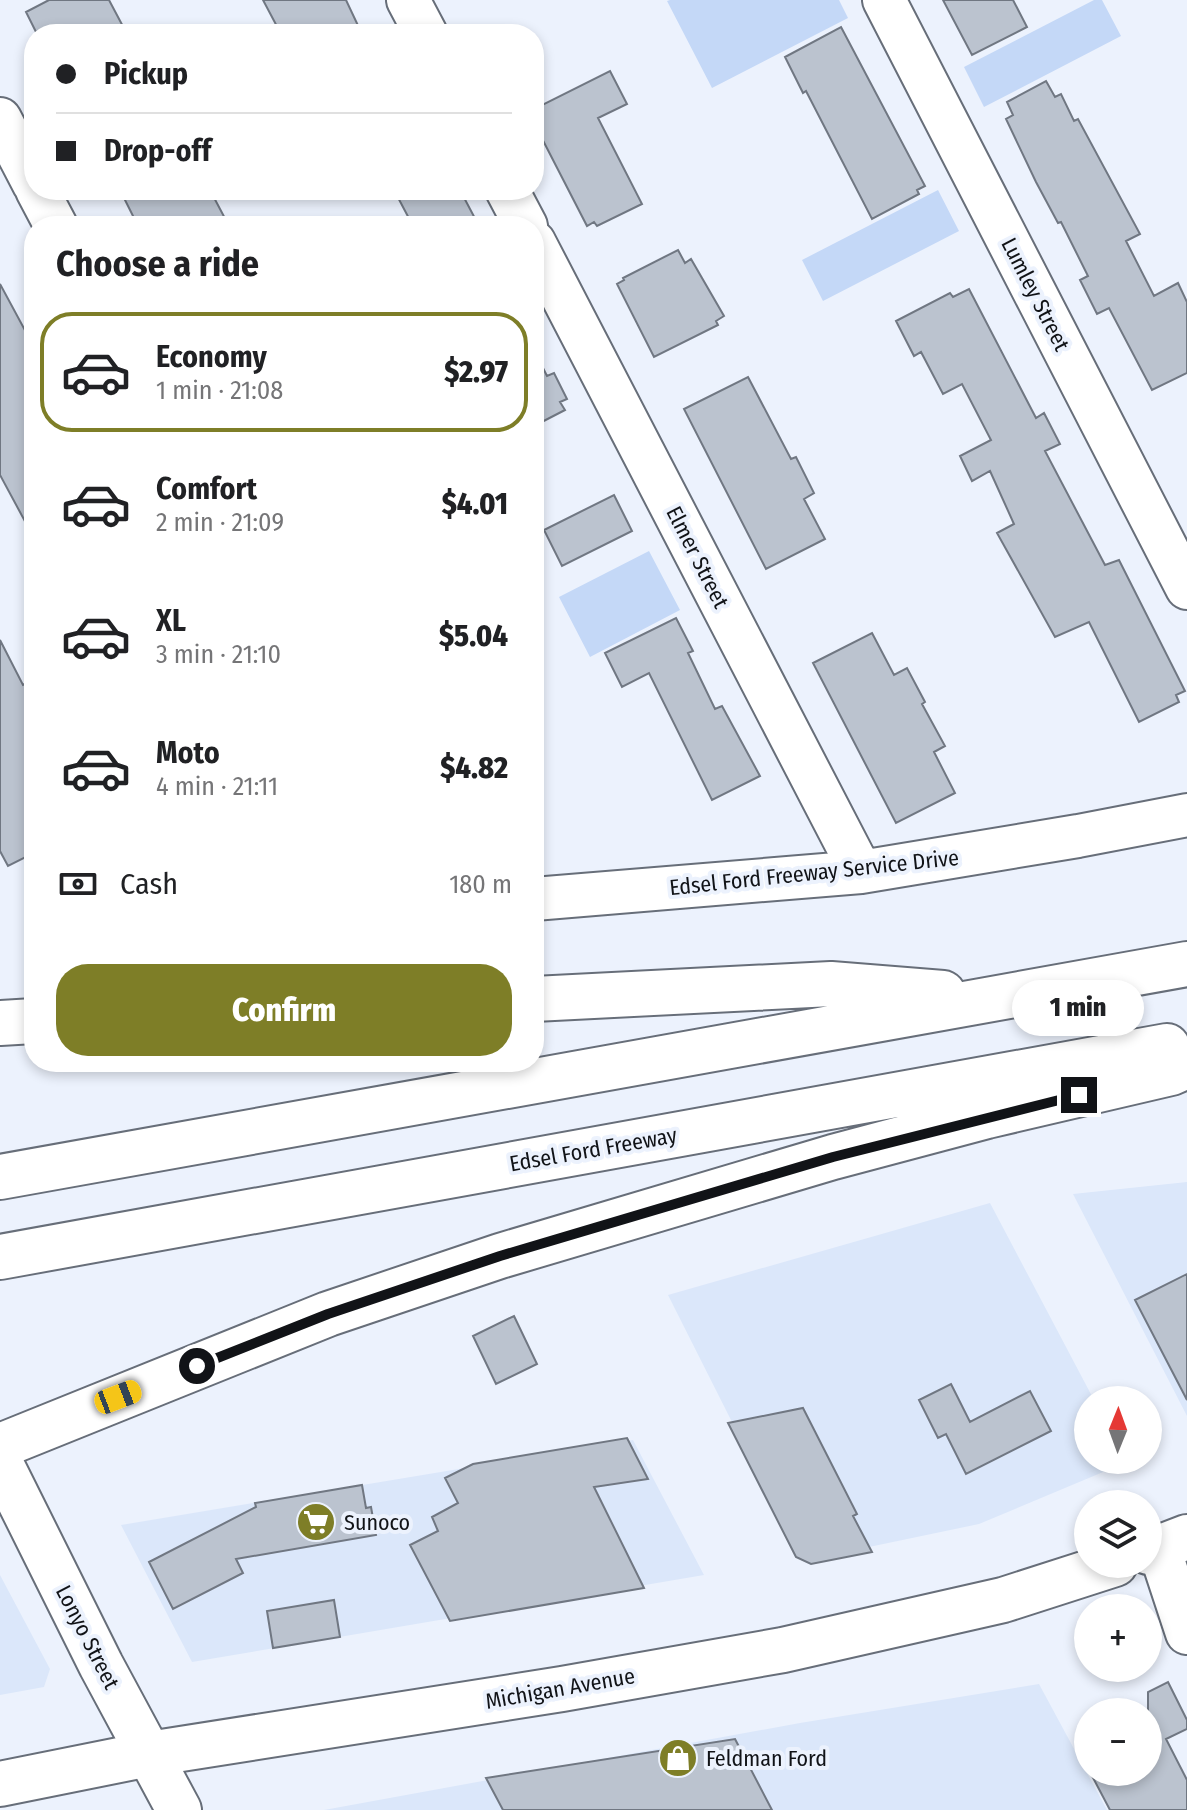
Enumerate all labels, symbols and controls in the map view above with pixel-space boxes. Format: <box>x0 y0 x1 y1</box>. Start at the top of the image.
text: Pickup <box>104 56 188 92</box>
text: Drop-off <box>104 133 211 169</box>
street label: Lumley Street <box>996 233 1076 356</box>
text: Choose a ride <box>56 242 259 286</box>
icon: car <box>60 336 132 408</box>
text: Economy <box>156 339 267 375</box>
text: $2.97 <box>444 354 508 390</box>
text: 1 min · 21:08 <box>156 375 283 406</box>
icon: car <box>60 468 132 540</box>
text: Comfort <box>156 471 257 507</box>
text: $4.01 <box>442 486 508 522</box>
street label: Elmer Street <box>660 502 735 613</box>
text: 2 min · 21:09 <box>156 507 284 538</box>
icon: car <box>60 600 132 672</box>
text: XL <box>156 603 186 639</box>
text: $5.04 <box>439 618 508 654</box>
text: 3 min · 21:10 <box>156 639 281 670</box>
icon: car <box>60 732 132 804</box>
text: Moto <box>156 735 220 771</box>
text: $4.82 <box>440 750 508 786</box>
text: 4 min · 21:11 <box>156 771 278 802</box>
street label: Edsel Ford Freeway Service Drive <box>668 844 960 901</box>
icon: cash <box>56 862 100 906</box>
text: Cash <box>120 866 178 902</box>
text: 180 m <box>449 869 512 900</box>
button: Confirm <box>56 964 512 1056</box>
callout: 1 min <box>1013 979 1145 1035</box>
text: 1 min <box>1050 992 1106 1023</box>
route end <box>1061 1077 1097 1113</box>
street label: Edsel Ford Freeway <box>507 1121 679 1177</box>
route start <box>179 1348 215 1384</box>
car <box>91 1377 145 1417</box>
north arrow <box>1074 1386 1162 1474</box>
map controls <box>1074 1386 1162 1786</box>
button: layers <box>1074 1490 1162 1578</box>
supermarket icon: Sunoco <box>295 1501 337 1543</box>
place label: Sunoco <box>344 1509 410 1536</box>
street label: Lonyo Street <box>50 1581 126 1694</box>
button: + <box>1074 1594 1162 1682</box>
street label: Michigan Avenue <box>483 1662 637 1715</box>
button: − <box>1074 1698 1162 1786</box>
shop icon: Feldman Ford <box>657 1737 699 1779</box>
place label: Feldman Ford <box>706 1745 827 1772</box>

